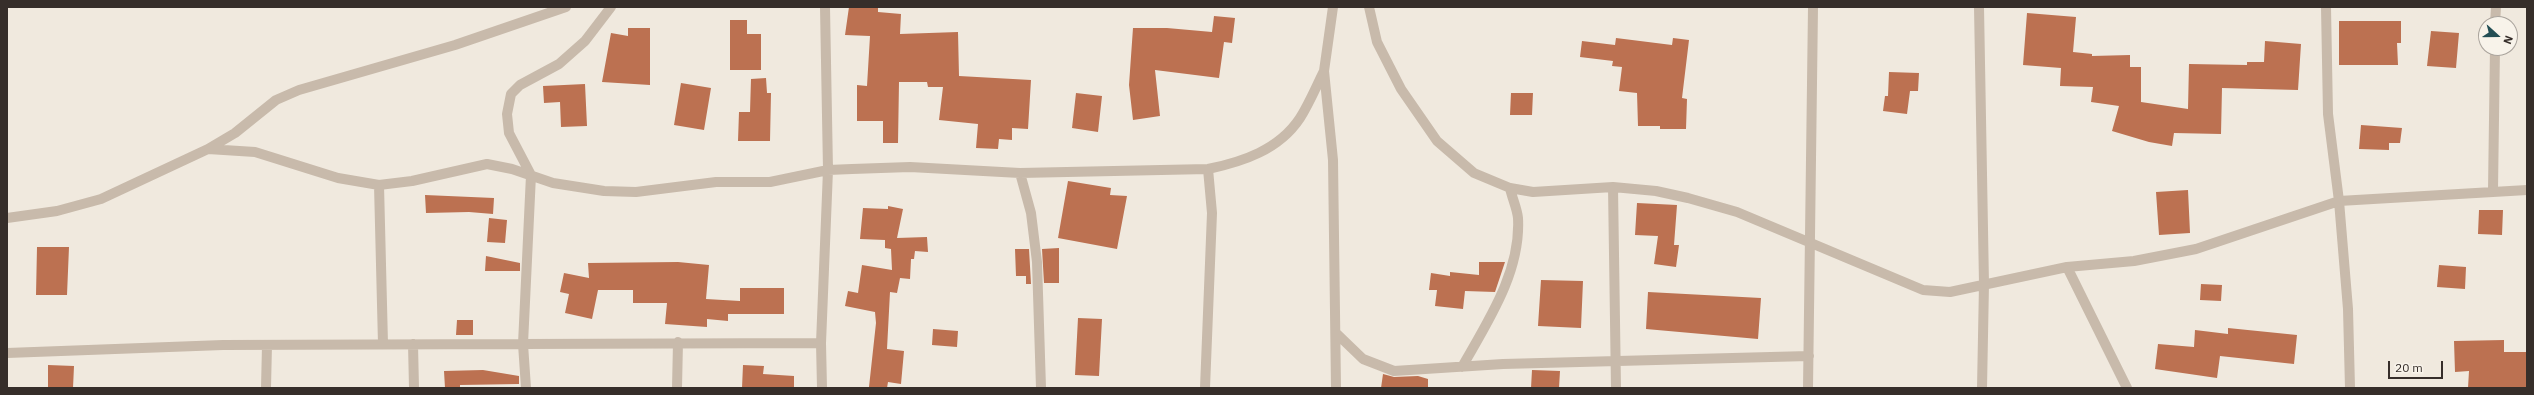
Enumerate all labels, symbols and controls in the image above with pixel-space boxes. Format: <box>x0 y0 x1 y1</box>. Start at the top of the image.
north arrow <box>2478 16 2518 56</box>
text: N <box>2500 34 2516 46</box>
scale bar <box>2390 353 2445 379</box>
text: 20 m <box>2395 360 2423 375</box>

